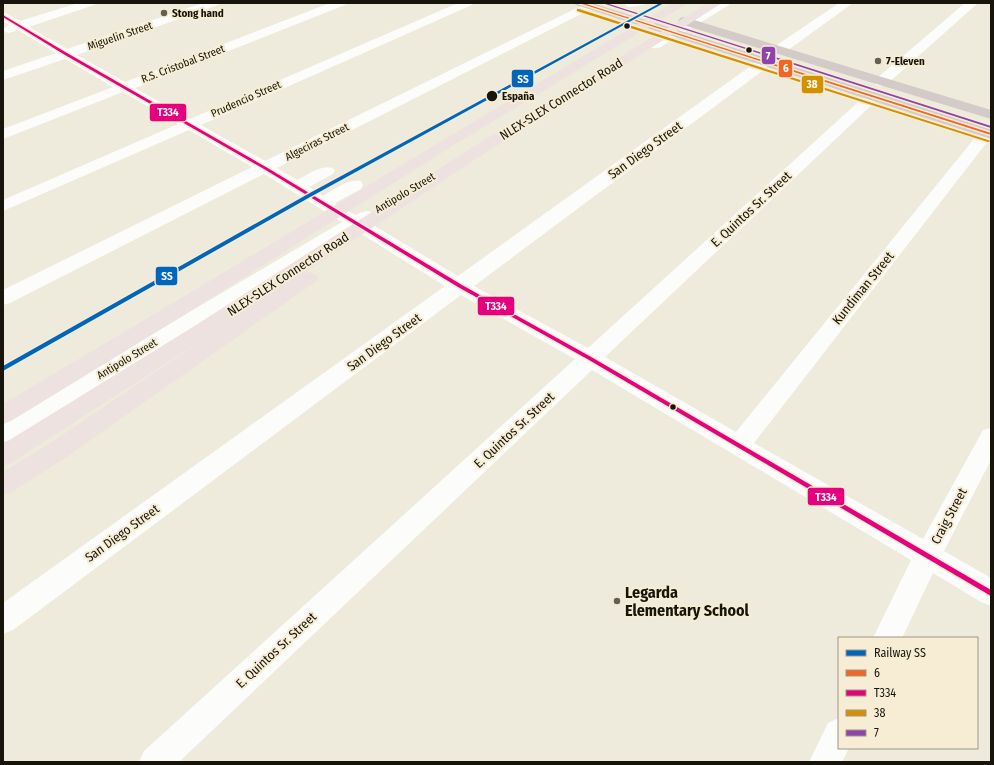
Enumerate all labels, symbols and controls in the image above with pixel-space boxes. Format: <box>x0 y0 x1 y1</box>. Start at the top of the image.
place label: Stong hand <box>172 7 224 20</box>
marker: Stong hand <box>159 8 169 18</box>
street label: Miguelin Street <box>86 19 155 53</box>
unlabelled marker <box>622 21 632 31</box>
street label: R.S. Cristobal Street <box>139 42 227 86</box>
unlabelled marker <box>744 45 754 55</box>
line badge: 7 <box>761 46 776 65</box>
text: 7 <box>766 50 771 63</box>
street label: NLEX-SLEX Connector Road <box>497 55 625 143</box>
place label: 7-Eleven <box>886 55 925 68</box>
marker: 7-Eleven <box>873 56 883 66</box>
line badge: 6 <box>778 59 793 78</box>
text: 6 <box>783 62 789 75</box>
line badge: SS <box>511 69 534 88</box>
text: SS <box>517 73 529 86</box>
line badge: 38 <box>801 75 824 94</box>
street label: Prudencio Street <box>209 78 283 120</box>
text: 38 <box>805 78 818 91</box>
marker: España <box>485 89 499 103</box>
place label: España <box>502 90 535 103</box>
line badge: T334 <box>149 103 187 122</box>
text: T334 <box>157 106 179 119</box>
street label: San Diego Street <box>605 118 685 182</box>
street label: Algeciras Street <box>283 120 351 164</box>
street label: E. Quintos Sr. Street <box>708 167 795 250</box>
street label: Antipolo Street <box>373 170 438 216</box>
street label: NLEX-SLEX Connector Road <box>224 229 352 319</box>
street label: Kundiman Street <box>829 248 897 327</box>
line badge: SS <box>155 266 178 286</box>
text: SS <box>161 270 173 283</box>
line badge: T334 <box>477 296 515 316</box>
text: T334 <box>485 300 507 313</box>
street label: San Diego Street <box>344 310 424 374</box>
street label: Antipolo Street <box>95 336 160 382</box>
street label: E. Quintos Sr. Street <box>471 388 558 471</box>
unlabelled marker <box>668 402 678 412</box>
street label: Craig Street <box>928 485 970 547</box>
line badge: T334 <box>807 487 845 506</box>
text: T334 <box>815 491 837 504</box>
street label: San Diego Street <box>82 501 162 565</box>
place label: Legarda Elementary School <box>625 583 750 620</box>
marker: Legarda Elementary School <box>612 596 622 606</box>
street label: E. Quintos Sr. Street <box>233 608 320 691</box>
legend <box>838 637 978 749</box>
text: Railway SS <box>874 646 926 660</box>
text: 6 <box>874 666 880 680</box>
text: T334 <box>874 686 896 700</box>
text: 38 <box>874 706 885 720</box>
text: 7 <box>874 726 879 740</box>

